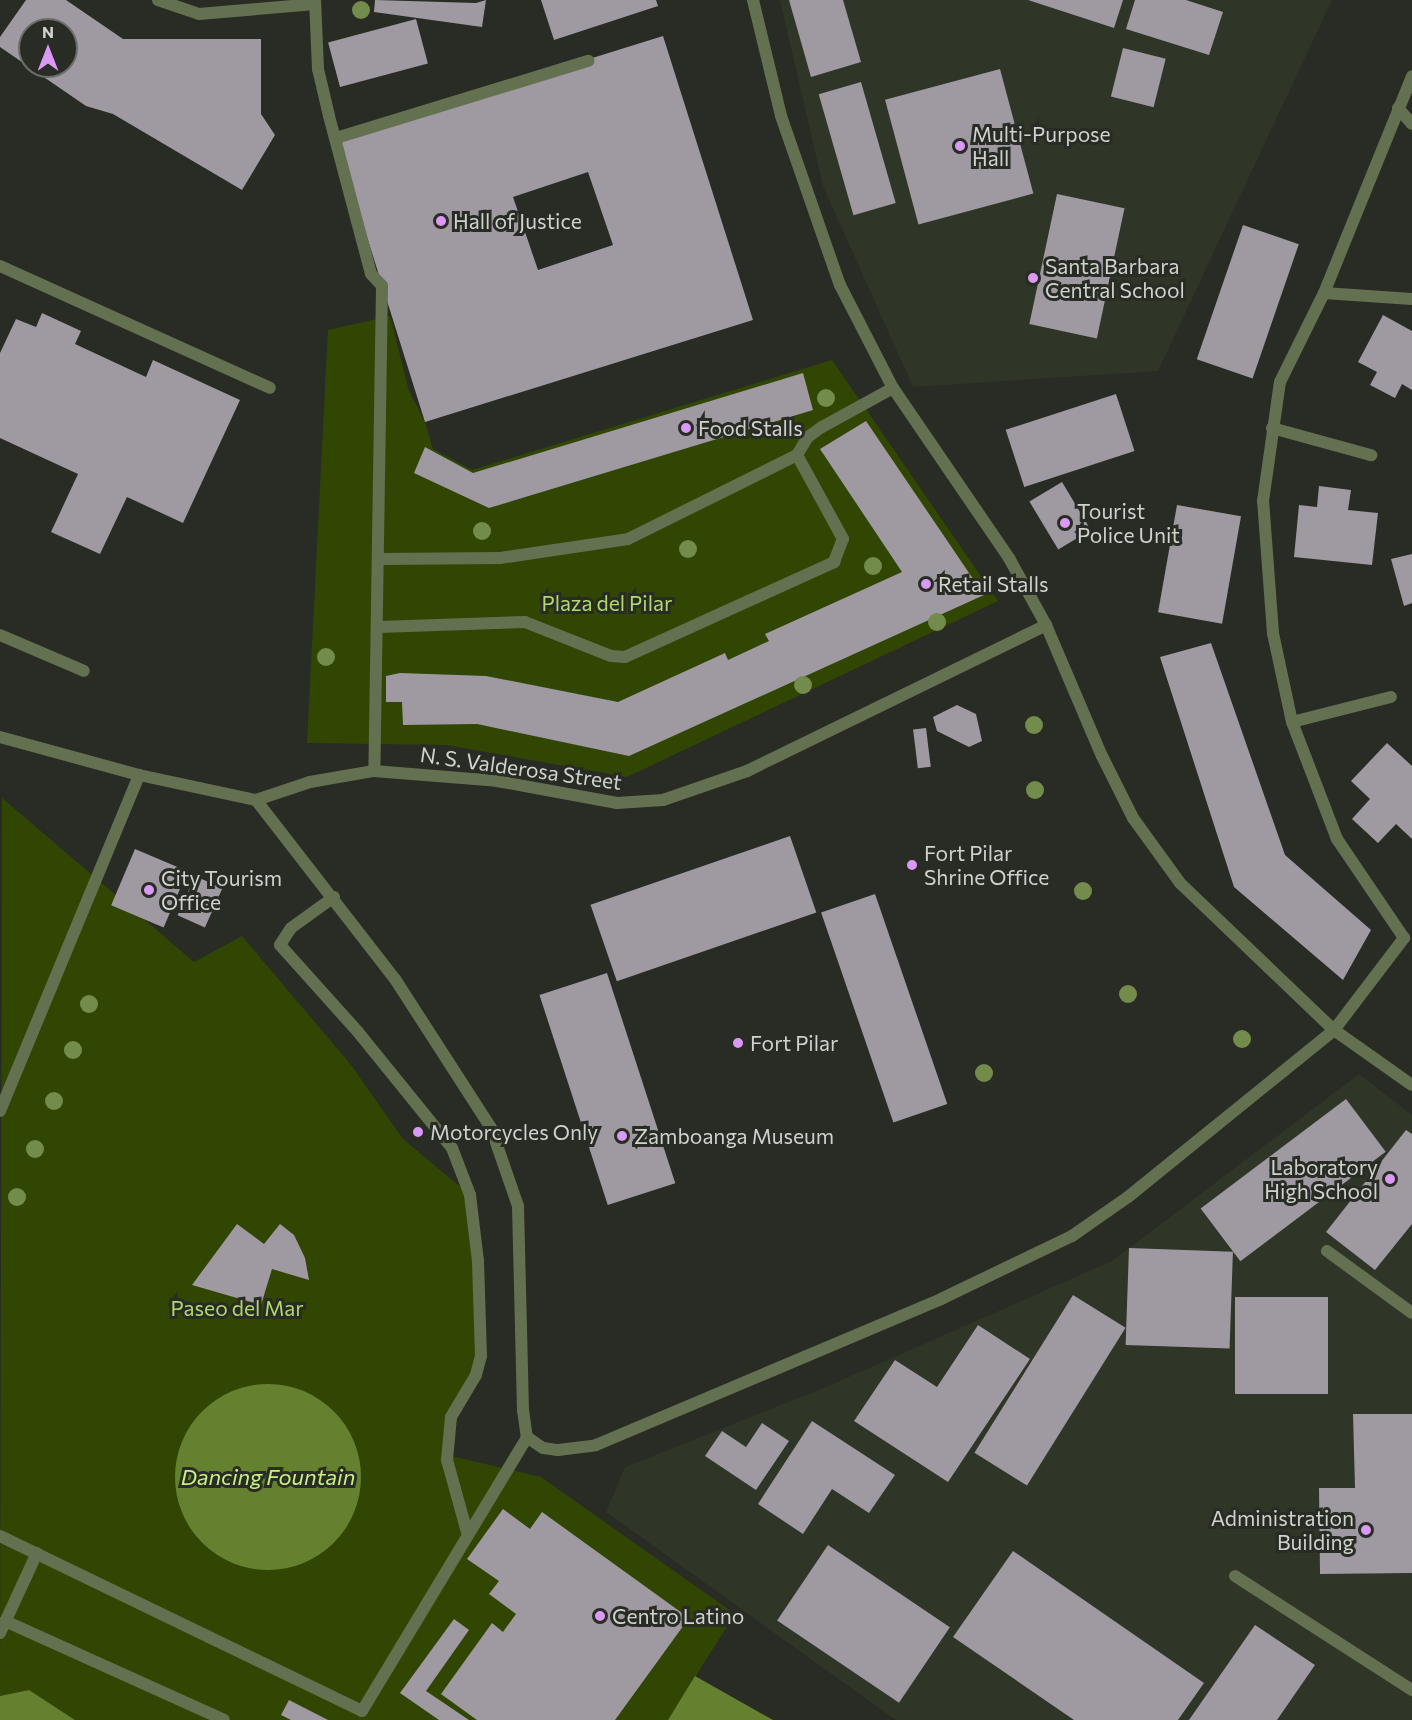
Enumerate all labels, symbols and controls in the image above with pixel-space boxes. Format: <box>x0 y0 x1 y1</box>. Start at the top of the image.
north arrow <box>18 18 78 78</box>
text: N <box>42 22 54 41</box>
place label: Multi-Purpose Hall <box>972 121 1111 171</box>
marker: Multi-Purpose Hall <box>953 139 967 153</box>
place label: Hall of Justice <box>453 208 582 234</box>
marker: Hall of Justice <box>434 214 448 228</box>
place label: Santa Barbara Central School <box>1045 253 1185 303</box>
marker: Santa Barbara Central School <box>1026 271 1040 285</box>
place label: Food Stalls <box>698 415 803 441</box>
marker: Food Stalls <box>679 421 693 435</box>
place label: Tourist Police Unit <box>1077 498 1180 548</box>
marker: Tourist Police Unit <box>1058 516 1072 530</box>
place label: Retail Stalls <box>938 571 1049 597</box>
marker: Retail Stalls <box>919 577 933 591</box>
park label: Plaza del Pilar <box>542 590 672 616</box>
street label: N. S. Valderosa Street <box>419 741 623 795</box>
place label: Fort Pilar Shrine Office <box>924 840 1049 890</box>
marker: Fort Pilar Shrine Office <box>905 858 919 872</box>
place label: City Tourism Office <box>161 865 282 915</box>
marker: City Tourism Office <box>142 883 156 897</box>
place label: Fort Pilar <box>750 1030 838 1056</box>
marker: Fort Pilar <box>731 1036 745 1050</box>
place label: Motorcycles Only <box>430 1119 598 1145</box>
place label: Zamboanga Museum <box>634 1123 834 1149</box>
marker: Motorcycles Only <box>411 1125 425 1139</box>
marker: Zamboanga Museum <box>615 1129 629 1143</box>
place label: Laboratory High School <box>1264 1154 1378 1204</box>
marker: Laboratory High School <box>1383 1172 1397 1186</box>
park label: Paseo del Mar <box>170 1295 304 1321</box>
water label: Dancing Fountain <box>181 1464 355 1490</box>
place label: Administration Building <box>1211 1505 1354 1555</box>
marker: Administration Building <box>1359 1523 1373 1537</box>
place label: Centro Latino <box>612 1603 744 1629</box>
marker: Centro Latino <box>593 1609 607 1623</box>

